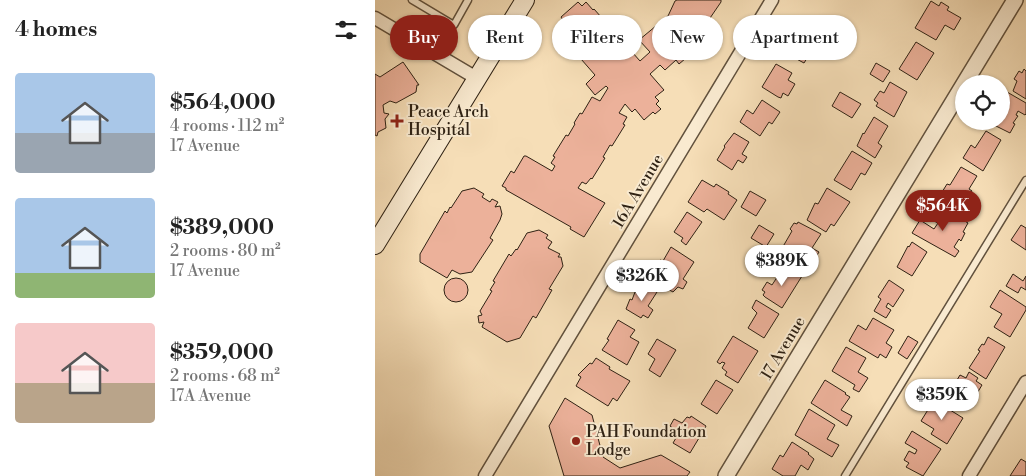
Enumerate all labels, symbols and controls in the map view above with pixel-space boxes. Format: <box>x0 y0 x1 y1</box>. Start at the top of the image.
chip: Buy <box>390 15 458 60</box>
chip: Rent <box>468 15 542 60</box>
chip: Filters <box>552 15 642 60</box>
chip: New <box>652 15 723 60</box>
chip: Apartment <box>733 15 857 60</box>
icon: filters <box>332 16 360 44</box>
text: 4 homes <box>15 17 97 43</box>
map controls <box>955 75 1010 130</box>
button: locate <box>955 75 1010 130</box>
text: $564,000 <box>170 90 275 116</box>
icon: home <box>55 93 115 153</box>
place label: Peace Arch Hospital <box>408 102 489 140</box>
marker: Peace Arch Hospital <box>390 114 404 128</box>
text: 4 rooms · 112 m² <box>170 116 284 136</box>
text: 17 Avenue <box>170 136 240 156</box>
street label: 16A Avenue <box>608 150 668 232</box>
pin: $564K <box>908 190 978 232</box>
text: $564K <box>916 196 970 216</box>
text: $389,000 <box>170 215 274 241</box>
icon: home <box>55 218 115 278</box>
text: 2 rooms · 80 m² <box>170 241 281 261</box>
pin: $389K <box>747 244 817 287</box>
text: $389K <box>756 251 808 271</box>
pin: $326K <box>607 260 677 302</box>
text: 17 Avenue <box>170 261 240 281</box>
text: $326K <box>616 266 668 286</box>
street label: 17 Avenue <box>756 313 810 383</box>
text: $359,000 <box>170 340 274 366</box>
icon: home <box>55 343 115 403</box>
text: 2 rooms · 68 m² <box>170 366 280 386</box>
pin: $359K <box>907 378 977 421</box>
text: $359K <box>916 385 968 405</box>
text: 17A Avenue <box>170 386 251 406</box>
place label: PAH Foundation Lodge <box>586 422 707 460</box>
marker: PAH Foundation Lodge <box>570 435 582 447</box>

